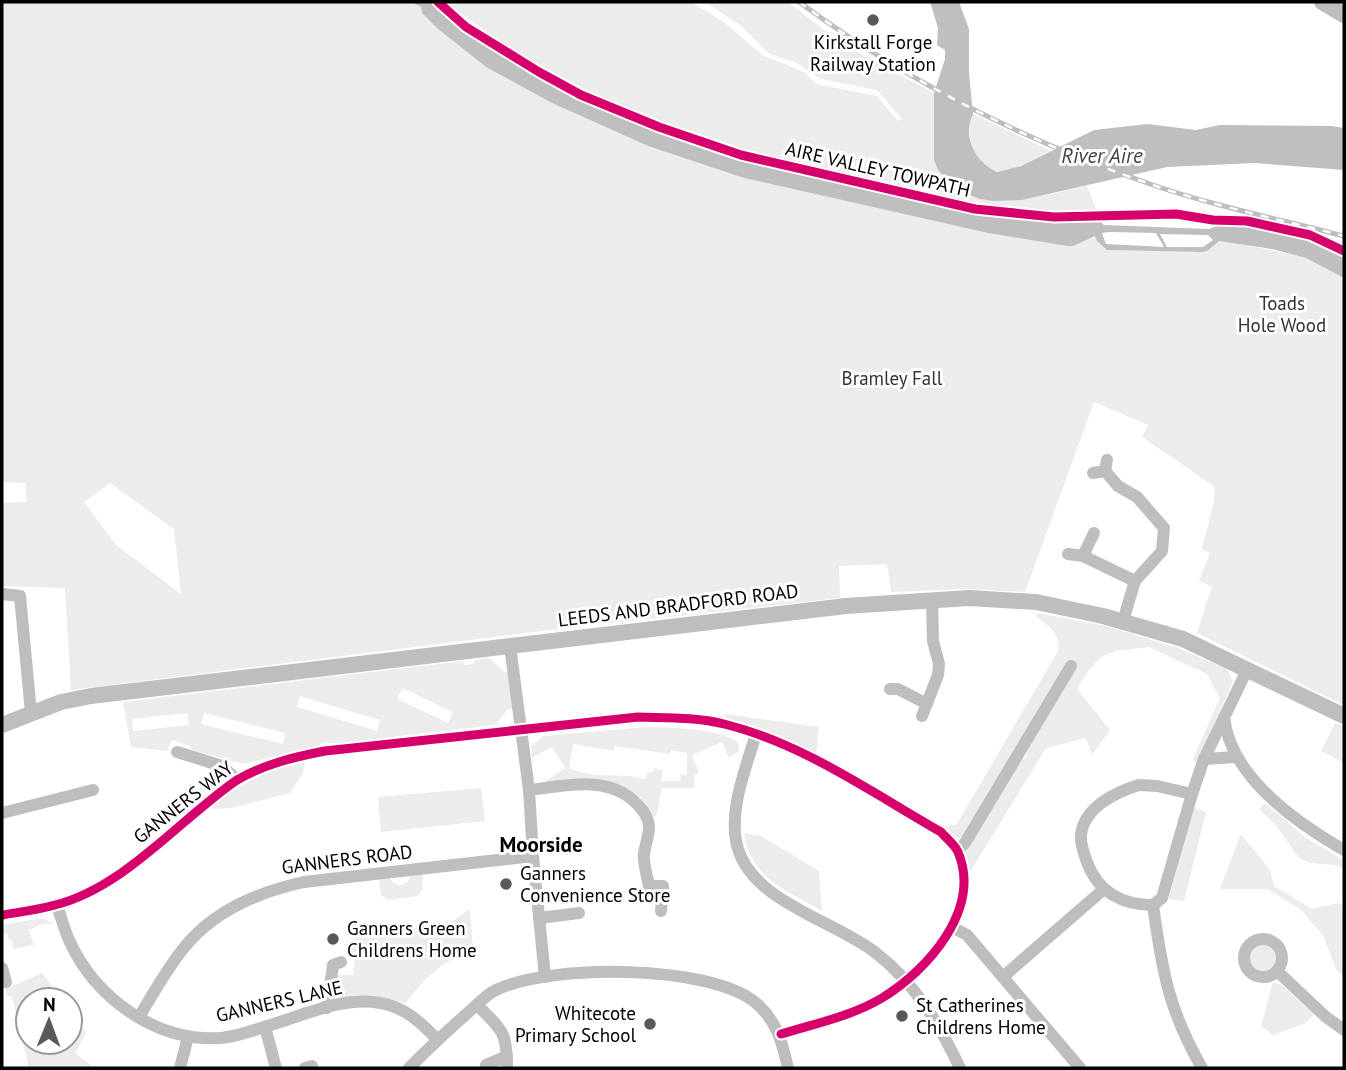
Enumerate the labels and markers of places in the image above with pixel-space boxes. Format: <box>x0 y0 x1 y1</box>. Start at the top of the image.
marker: Kirkstall Forge Railway Station <box>865 12 881 28</box>
place label: Kirkstall Forge Railway Station <box>810 30 936 76</box>
place label: Ganners Convenience Store <box>520 861 670 907</box>
marker: Ganners Convenience Store <box>498 876 514 892</box>
place label: Ganners Green Childrens Home <box>347 916 477 962</box>
marker: Ganners Green Childrens Home <box>325 931 341 947</box>
place label: St Catherines Childrens Home <box>916 993 1046 1039</box>
place label: Whitecote Primary School <box>515 1001 636 1047</box>
marker: St Catherines Childrens Home <box>894 1008 910 1024</box>
marker: Whitecote Primary School <box>642 1016 658 1032</box>

